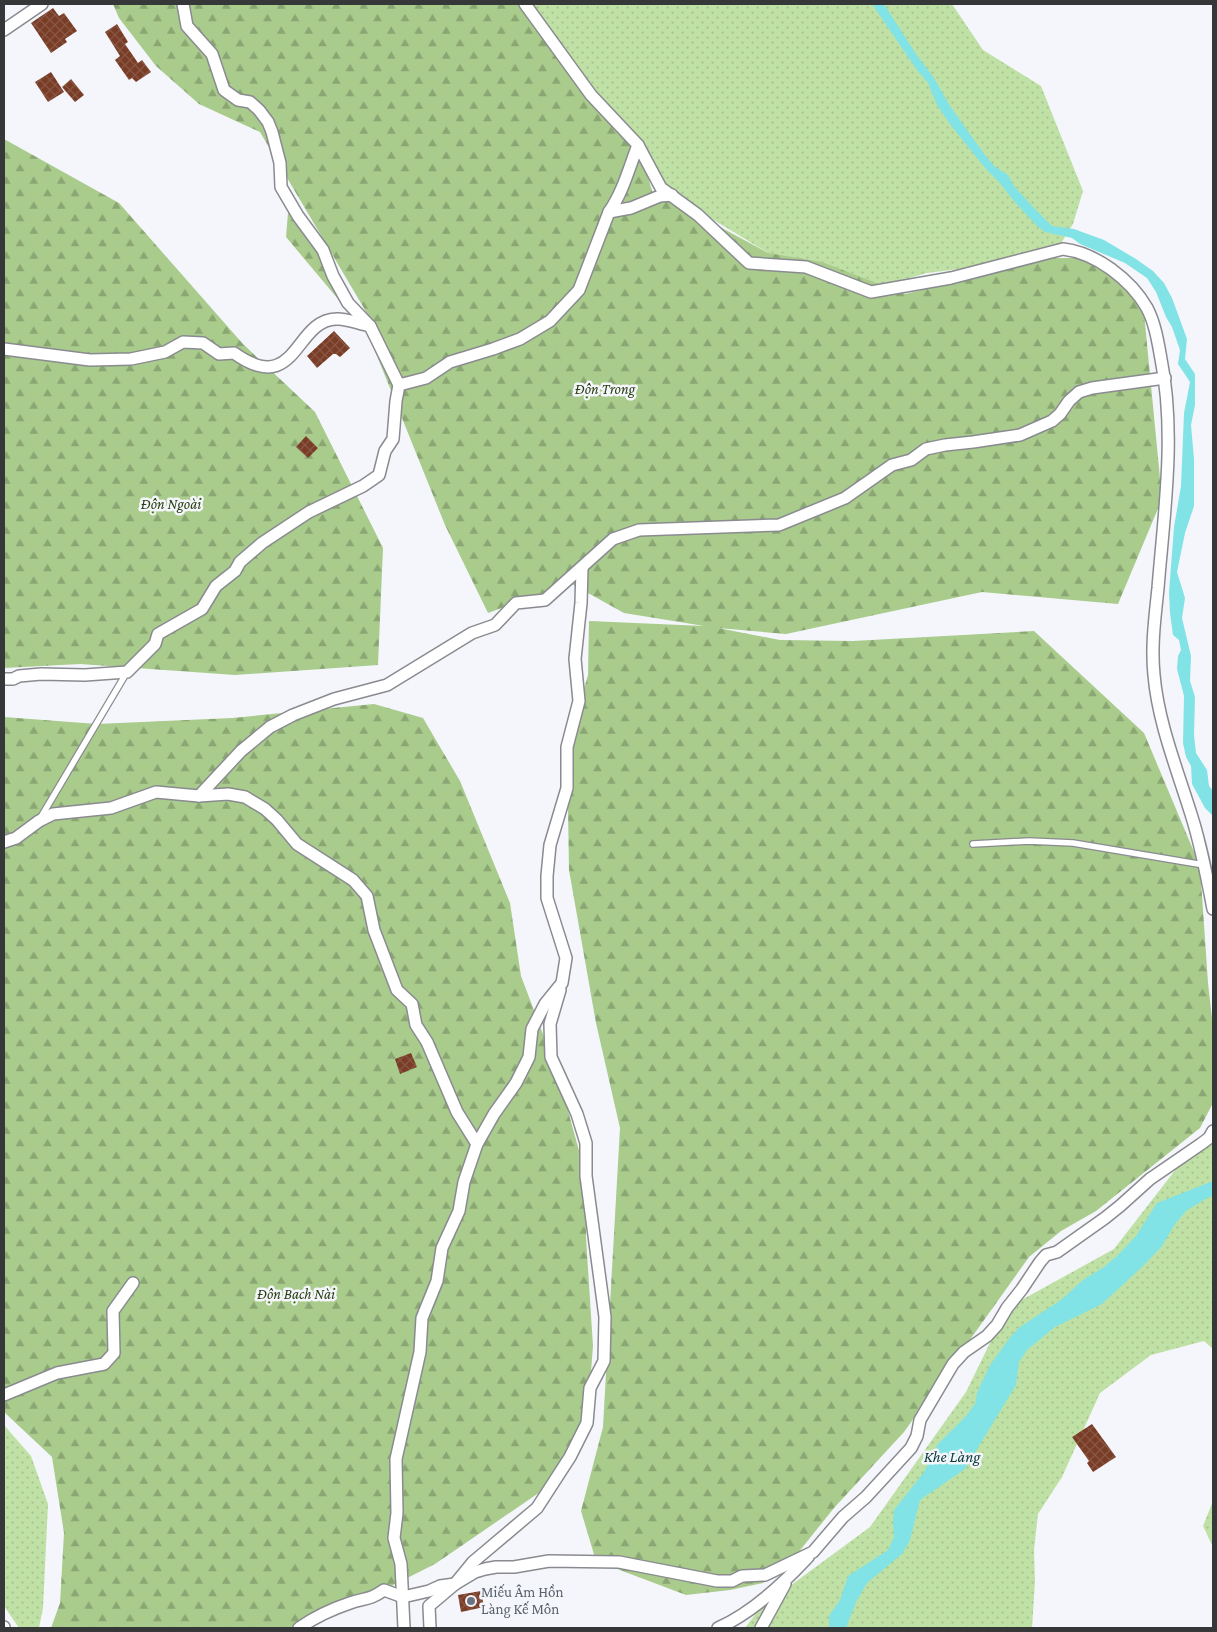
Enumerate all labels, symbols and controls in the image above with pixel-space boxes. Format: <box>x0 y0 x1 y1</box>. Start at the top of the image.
park label: Độn Trong <box>575 381 636 398</box>
park label: Độn Ngoài <box>141 496 202 513</box>
park label: Độn Bạch Nài <box>257 1286 336 1303</box>
water label: Khe Làng <box>924 1448 981 1466</box>
place label: Miếu Âm Hồn Làng Kế Môn <box>481 1583 563 1618</box>
marker: Miếu Âm Hồn Làng Kế Môn <box>465 1595 477 1607</box>

